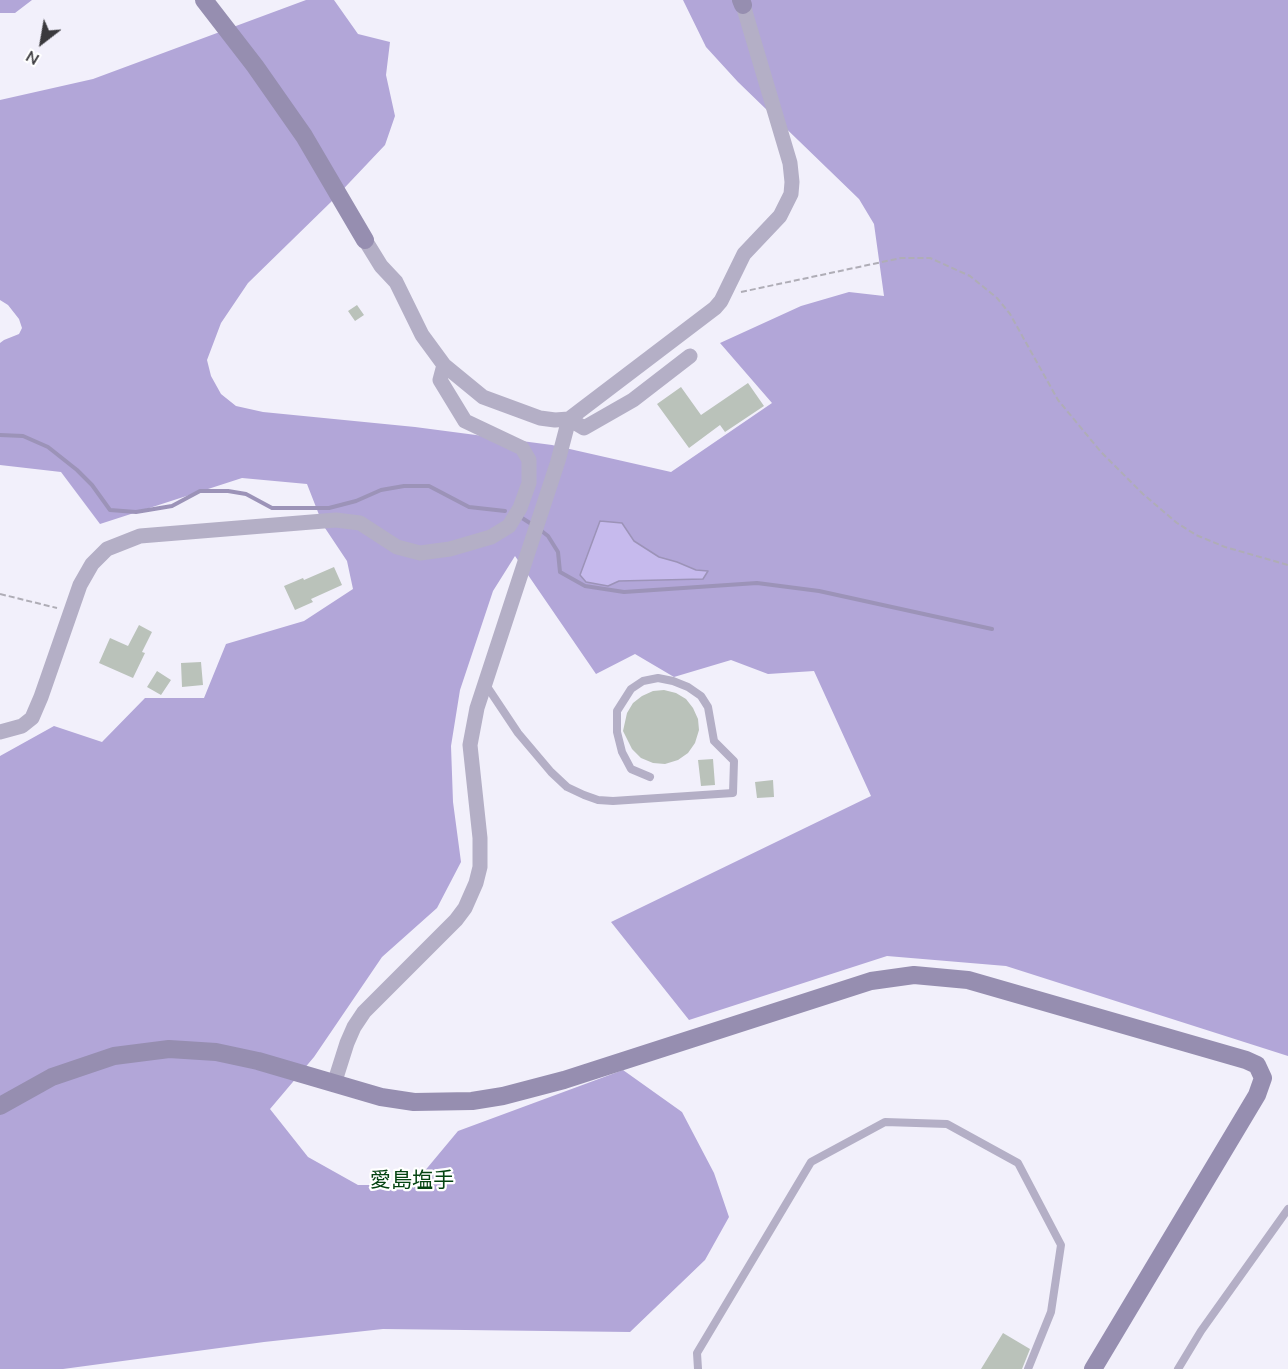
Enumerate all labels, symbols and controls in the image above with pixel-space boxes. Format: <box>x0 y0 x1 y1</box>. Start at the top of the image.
north arrow <box>12 12 72 72</box>
text: N <box>22 45 44 70</box>
district label: 愛島塩手 <box>370 1169 454 1195</box>

